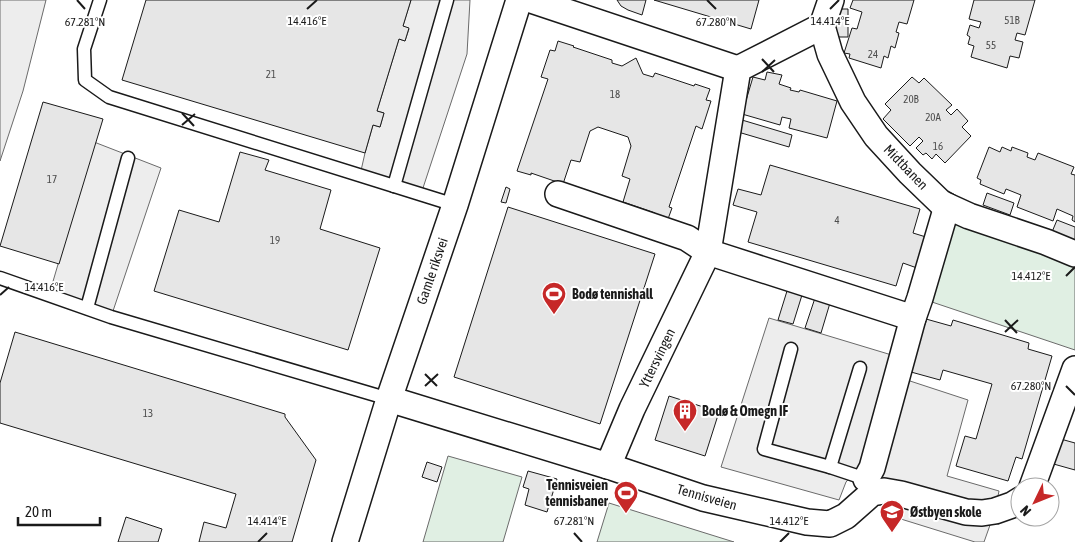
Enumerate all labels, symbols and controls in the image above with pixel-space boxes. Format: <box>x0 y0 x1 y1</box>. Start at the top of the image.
text: 14.416°E <box>288 14 326 28</box>
text: 14.414°E <box>811 14 849 28</box>
house number: 51B <box>1004 14 1021 26</box>
text: 67.281°N <box>65 15 105 29</box>
text: 67.280°N <box>696 15 736 29</box>
house number: 55 <box>986 39 996 51</box>
house number: 24 <box>868 48 878 60</box>
house number: 21 <box>266 68 276 80</box>
house number: 18 <box>610 88 620 100</box>
house number: 20B <box>903 93 920 105</box>
house number: 20A <box>925 111 941 123</box>
house number: 16 <box>933 140 943 152</box>
street label: Midtbanen <box>881 141 931 193</box>
house number: 17 <box>47 173 57 185</box>
house number: 4 <box>834 214 840 226</box>
house number: 19 <box>270 234 280 246</box>
street label: Gamle riksvei <box>413 236 451 306</box>
text: 14.412°E <box>1012 269 1050 283</box>
text: 14.416°E <box>25 280 63 294</box>
sports icon: Bodø tennishall <box>541 281 567 315</box>
place label: Bodø tennishall <box>572 286 653 302</box>
street label: Yttersvingen <box>636 326 678 390</box>
text: 67.280°N <box>1011 379 1051 393</box>
building icon: Bodø & Omegn IF <box>672 398 698 432</box>
place label: Bodø & Omegn IF <box>702 403 788 419</box>
house number: 13 <box>143 407 153 419</box>
place label: Tennisveien tennisbaner <box>545 477 609 509</box>
north arrow <box>1010 477 1060 527</box>
sports icon: Tennisveien tennisbaner <box>613 480 639 514</box>
street label: Tennisveien <box>675 481 739 513</box>
scale bar <box>18 494 100 526</box>
school or university icon: Østbyen skole <box>879 499 905 533</box>
text: N <box>1017 502 1034 519</box>
text: 20 m <box>25 503 52 520</box>
place label: Østbyen skole <box>910 504 982 520</box>
text: 14.414°E <box>248 514 286 528</box>
text: 67.281°N <box>554 514 594 528</box>
text: 14.412°E <box>770 514 808 528</box>

